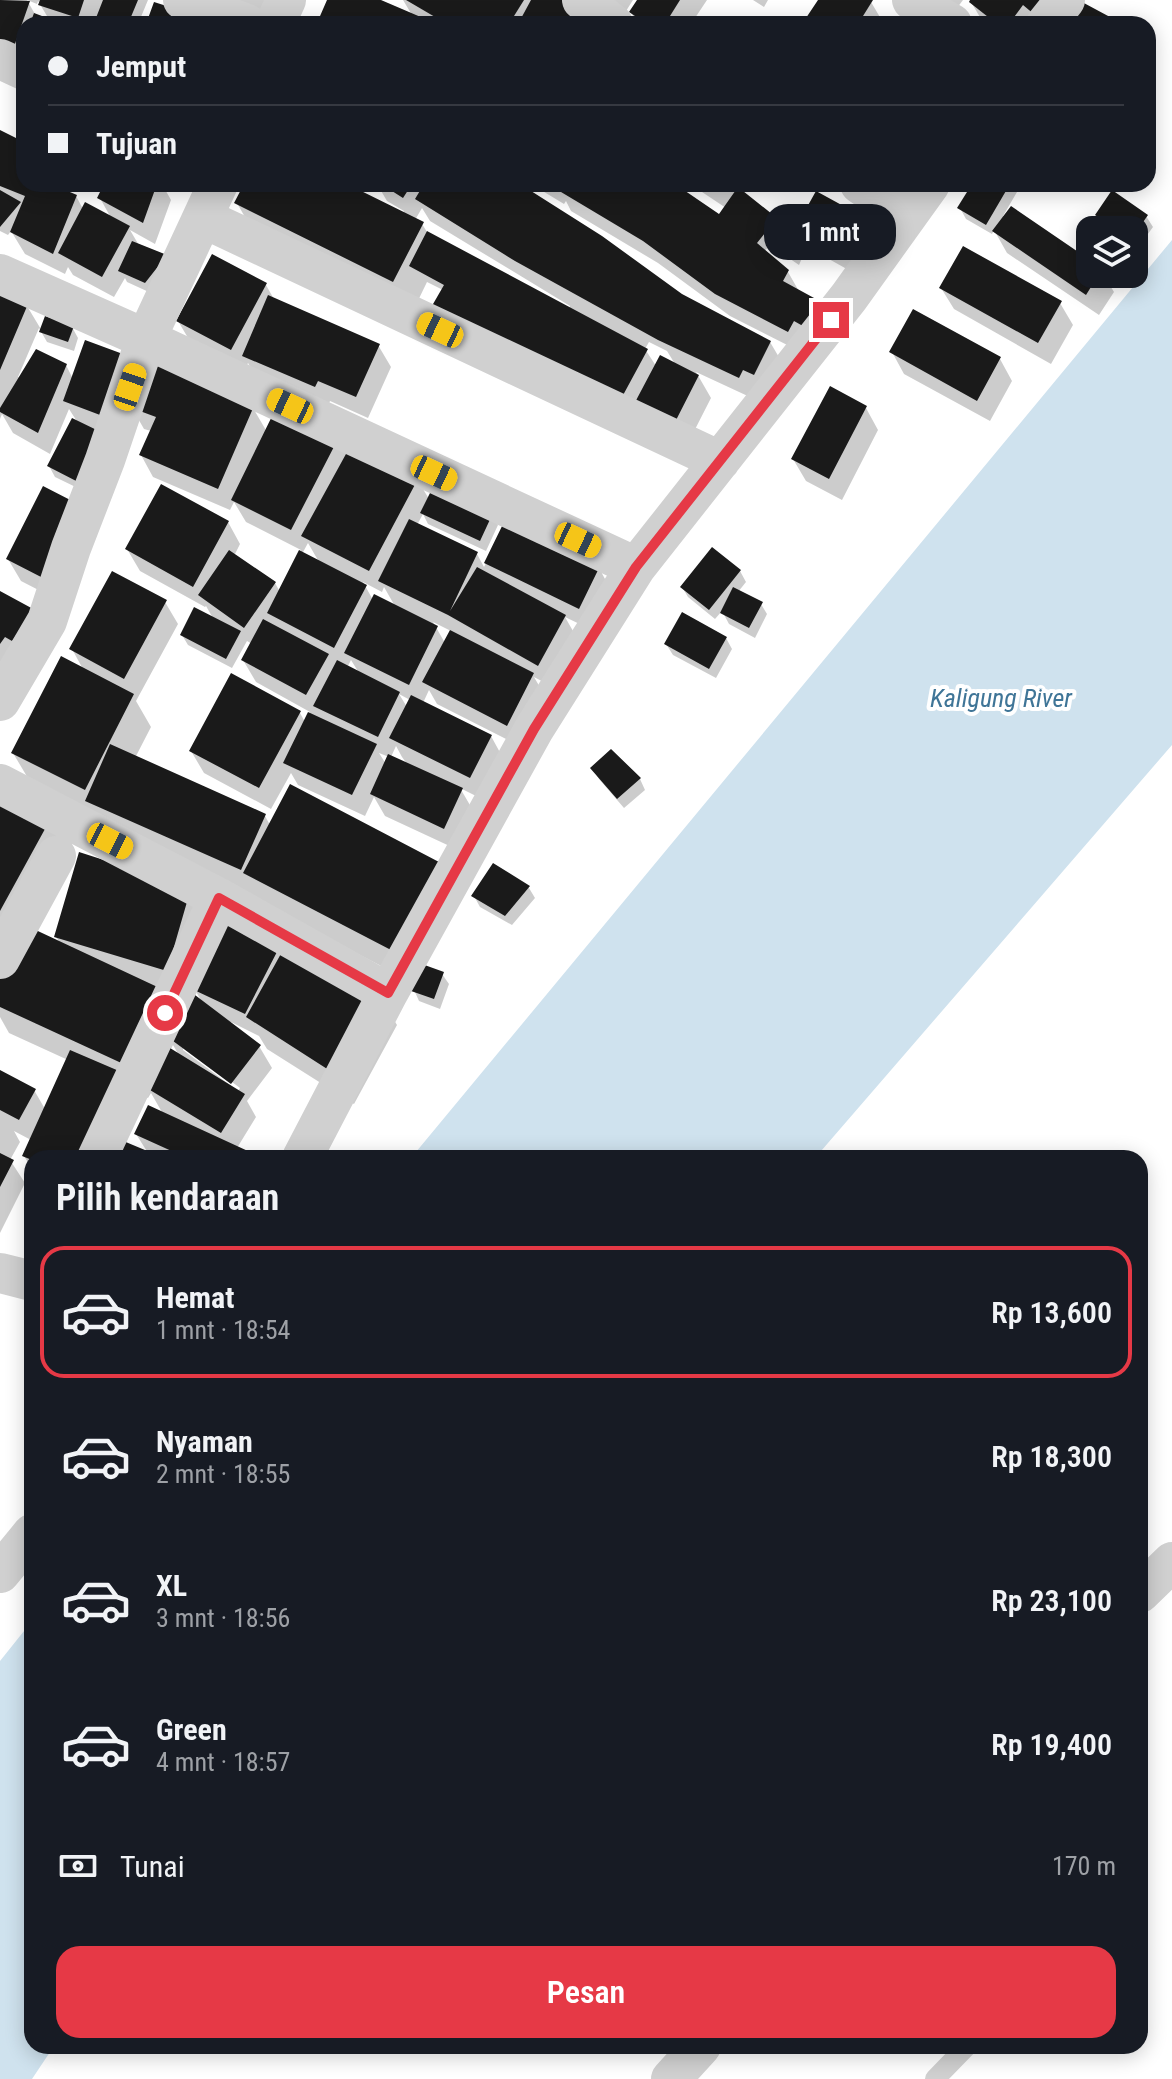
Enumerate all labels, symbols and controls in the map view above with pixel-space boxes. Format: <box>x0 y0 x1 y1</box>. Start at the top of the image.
text: Jemput <box>96 49 186 84</box>
text: Tujuan <box>96 126 177 161</box>
callout: 1 mnt <box>765 204 897 260</box>
map controls <box>1076 216 1148 288</box>
button: layers <box>1076 216 1148 288</box>
text: 1 mnt <box>800 217 860 247</box>
route end <box>813 302 849 338</box>
car <box>413 309 467 351</box>
car <box>111 360 149 414</box>
car <box>263 385 317 427</box>
car <box>407 452 461 494</box>
car <box>551 519 605 561</box>
water label: Kaligung River <box>930 683 1073 713</box>
car <box>83 819 137 863</box>
route start <box>147 995 183 1031</box>
text: Pilih kendaraan <box>56 1177 279 1219</box>
icon: car <box>60 1276 132 1348</box>
text: Hemat <box>156 1280 234 1315</box>
text: Rp 13,600 <box>991 1295 1112 1330</box>
text: 1 mnt · 18:54 <box>156 1315 290 1345</box>
icon: car <box>60 1420 132 1492</box>
text: Nyaman <box>156 1424 253 1459</box>
text: Rp 18,300 <box>991 1439 1112 1474</box>
text: 2 mnt · 18:55 <box>156 1459 290 1489</box>
icon: car <box>60 1564 132 1636</box>
text: XL <box>156 1568 187 1603</box>
text: Rp 23,100 <box>991 1583 1112 1618</box>
text: 3 mnt · 18:56 <box>156 1603 290 1633</box>
icon: car <box>60 1708 132 1780</box>
text: Green <box>156 1712 227 1747</box>
text: Rp 19,400 <box>991 1727 1112 1762</box>
text: 4 mnt · 18:57 <box>156 1747 290 1777</box>
icon: cash <box>56 1844 100 1888</box>
text: Tunai <box>120 1849 185 1884</box>
text: 170 m <box>1052 1851 1116 1881</box>
button: Pesan <box>56 1946 1116 2038</box>

